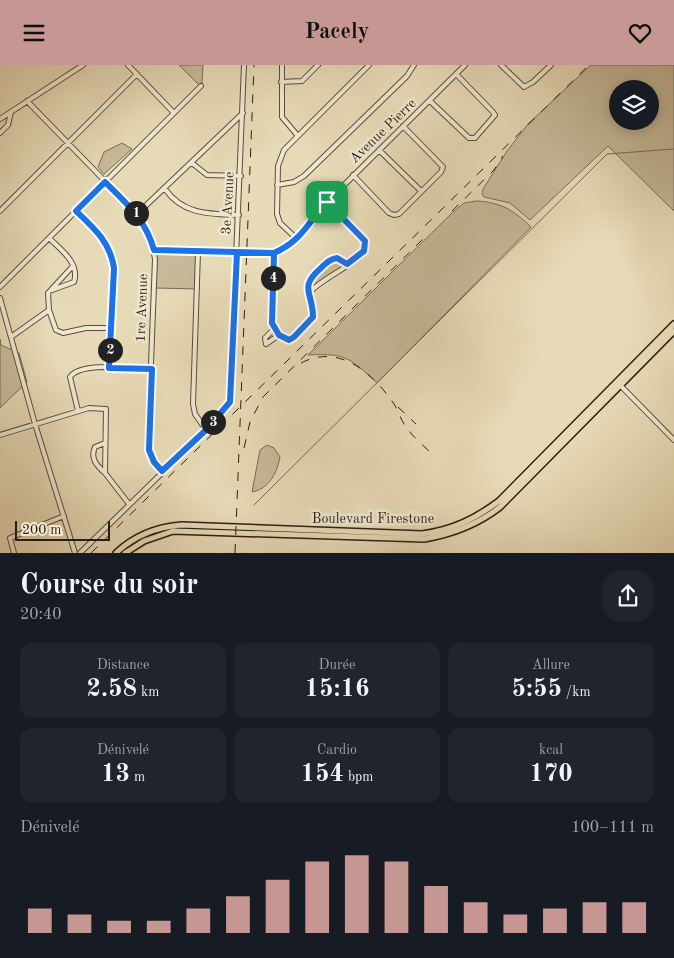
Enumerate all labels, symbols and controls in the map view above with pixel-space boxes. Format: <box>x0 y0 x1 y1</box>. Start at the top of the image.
icon: menu <box>20 19 48 47</box>
icon: heart <box>626 19 654 47</box>
text: Pacely <box>305 21 369 43</box>
map controls <box>609 80 659 130</box>
button: layers <box>609 80 659 130</box>
street label: Avenue Pierre <box>347 96 419 166</box>
street label: 3e Avenue <box>219 171 237 235</box>
pin <box>306 181 348 223</box>
icon: arrive <box>313 188 341 216</box>
pin: 1 <box>124 201 148 225</box>
text: 1 <box>132 206 141 220</box>
pin: 4 <box>260 265 286 291</box>
text: 4 <box>269 271 278 285</box>
street label: 1re Avenue <box>134 273 150 343</box>
pin: 2 <box>98 337 122 363</box>
text: 2 <box>106 343 115 357</box>
pin: 3 <box>200 409 226 435</box>
text: 3 <box>209 415 218 429</box>
street label: Boulevard Firestone <box>312 512 434 526</box>
scale bar <box>15 518 110 541</box>
text: 200 m <box>22 523 61 537</box>
button: share <box>602 570 654 622</box>
text: Course du soir <box>20 572 198 600</box>
text: 20:40 <box>20 607 62 623</box>
text: Distance <box>97 658 149 672</box>
text: Durée <box>318 658 356 672</box>
text: Allure <box>532 658 570 672</box>
text: 2.58 <box>87 677 137 702</box>
text: 15:16 <box>304 677 370 702</box>
text: 5:55 <box>511 677 562 702</box>
text: km <box>137 685 159 699</box>
text: /km <box>562 685 591 699</box>
text: Dénivelé <box>97 743 149 757</box>
text: Cardio <box>317 743 357 757</box>
text: kcal <box>539 743 563 757</box>
text: 13 <box>101 762 130 787</box>
text: 154 <box>301 762 344 787</box>
text: 170 <box>529 762 573 787</box>
text: m <box>130 770 145 784</box>
text: bpm <box>344 770 373 784</box>
text: Dénivelé <box>20 820 80 836</box>
text: 100–111 m <box>571 820 654 836</box>

